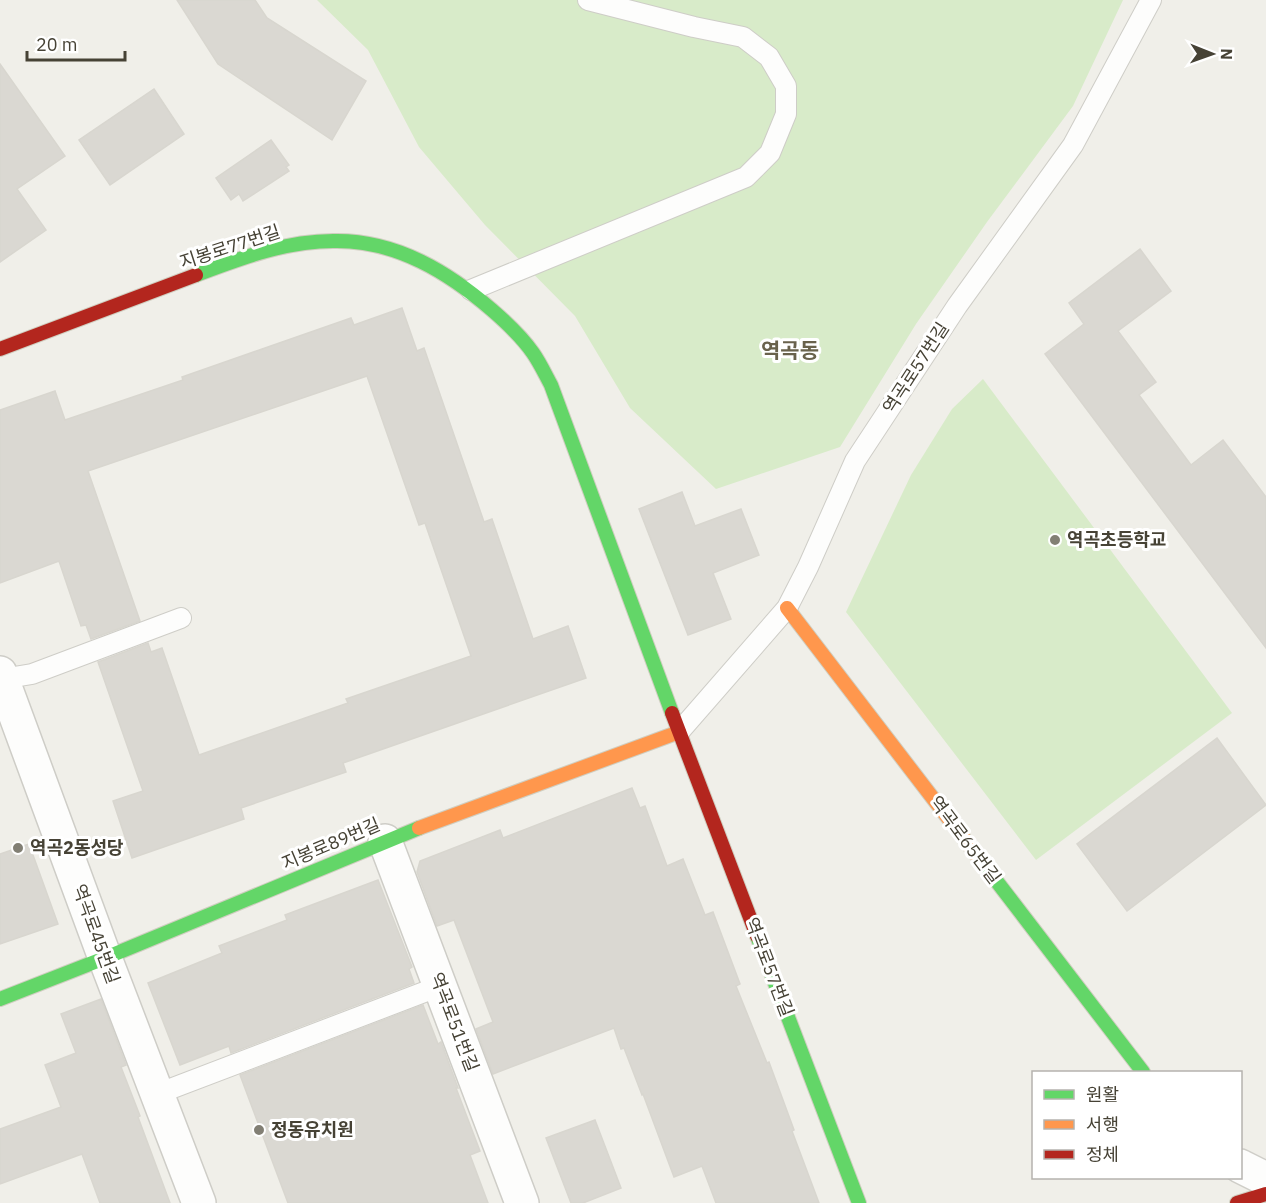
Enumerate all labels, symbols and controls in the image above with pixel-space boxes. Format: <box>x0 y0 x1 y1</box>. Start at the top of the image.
scale bar <box>27 24 124 62</box>
north arrow <box>1182 24 1242 84</box>
text: 20 m <box>36 33 78 56</box>
text: N <box>1217 48 1237 60</box>
street label: 지봉로77번길 <box>177 219 283 274</box>
street label: 역곡로57번길 <box>878 318 954 418</box>
district label: 역곡동 <box>761 336 819 364</box>
place label: 역곡초등학교 <box>1067 528 1166 551</box>
marker: 역곡초등학교 <box>1048 533 1062 547</box>
street label: 역곡로65번길 <box>925 791 1006 888</box>
street label: 지봉로89번길 <box>278 813 383 875</box>
place label: 역곡2동성당 <box>30 836 124 859</box>
marker: 역곡2동성당 <box>11 841 25 855</box>
street label: 역곡로45번길 <box>68 881 125 987</box>
street label: 역곡로57번길 <box>740 914 799 1020</box>
street label: 역곡로51번길 <box>425 969 484 1075</box>
legend <box>1032 1071 1242 1179</box>
text: 원활 <box>1086 1083 1119 1106</box>
text: 서행 <box>1086 1113 1119 1136</box>
place label: 정동유치원 <box>271 1118 354 1141</box>
marker: 정동유치원 <box>252 1123 266 1137</box>
text: 정체 <box>1086 1143 1119 1166</box>

